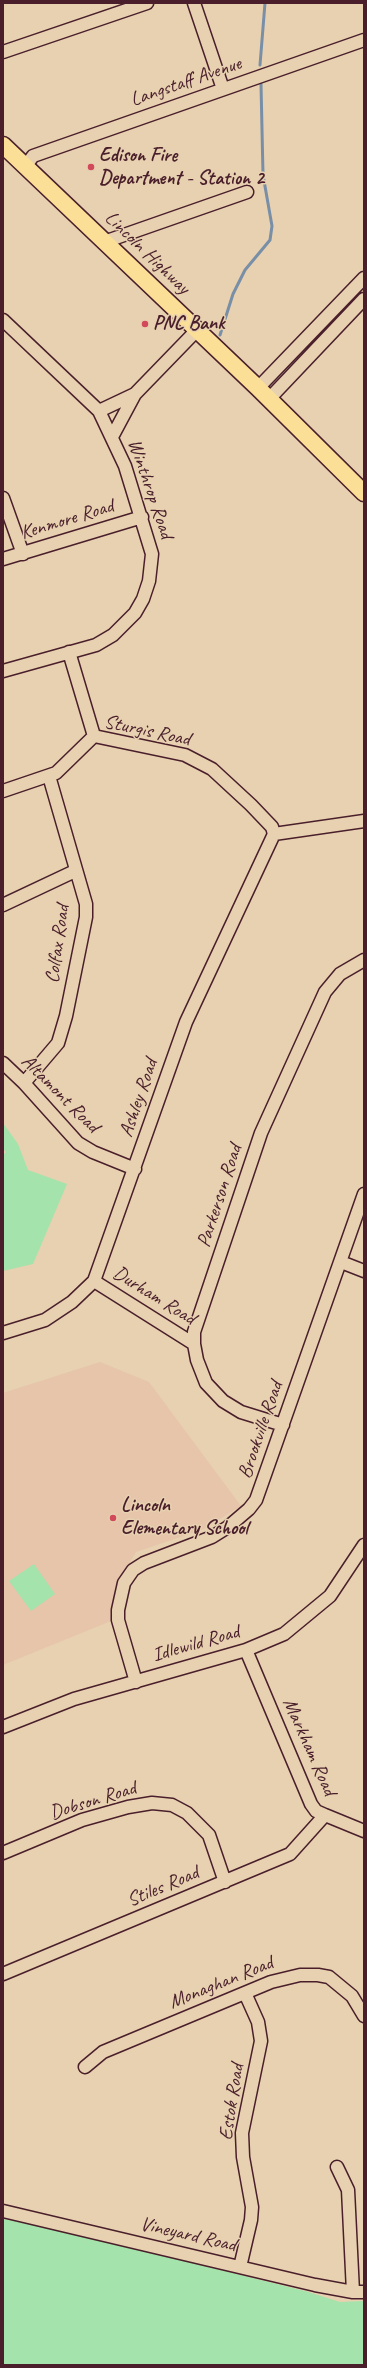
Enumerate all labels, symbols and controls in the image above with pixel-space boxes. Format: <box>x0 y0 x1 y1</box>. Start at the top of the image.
street label: Langstaff Avenue <box>127 52 245 112</box>
place label: Edison Fire Department - Station 2 <box>99 144 264 191</box>
marker: Edison Fire Department - Station 2 <box>86 162 96 172</box>
street label: Lincoln Highway <box>99 206 195 300</box>
place label: PNC Bank <box>153 312 225 336</box>
marker: PNC Bank <box>140 319 150 329</box>
street label: Winthrop Road <box>122 436 178 542</box>
street label: Kenmore Road <box>18 494 116 546</box>
street label: Sturgis Road <box>102 710 192 752</box>
street label: Colfax Road <box>41 903 75 985</box>
street label: Altamont Road <box>16 1050 104 1138</box>
street label: Ashley Road <box>115 1056 163 1140</box>
street label: Parkerson Road <box>192 1142 248 1250</box>
street label: Durham Road <box>108 1261 200 1331</box>
street label: Brookville Road <box>233 1378 289 1482</box>
place label: Lincoln Elementary School <box>121 1494 248 1541</box>
marker: Lincoln Elementary School <box>108 1513 118 1523</box>
street label: Idlewild Road <box>150 1620 242 1668</box>
street label: Markham Road <box>277 1694 341 1800</box>
street label: Dobson Road <box>47 1777 139 1825</box>
street label: Stiles Road <box>124 1861 202 1913</box>
street label: Monaghan Road <box>165 1951 277 2015</box>
street label: Estok Road <box>214 2062 250 2142</box>
street label: Vineyard Road <box>138 2212 238 2258</box>

